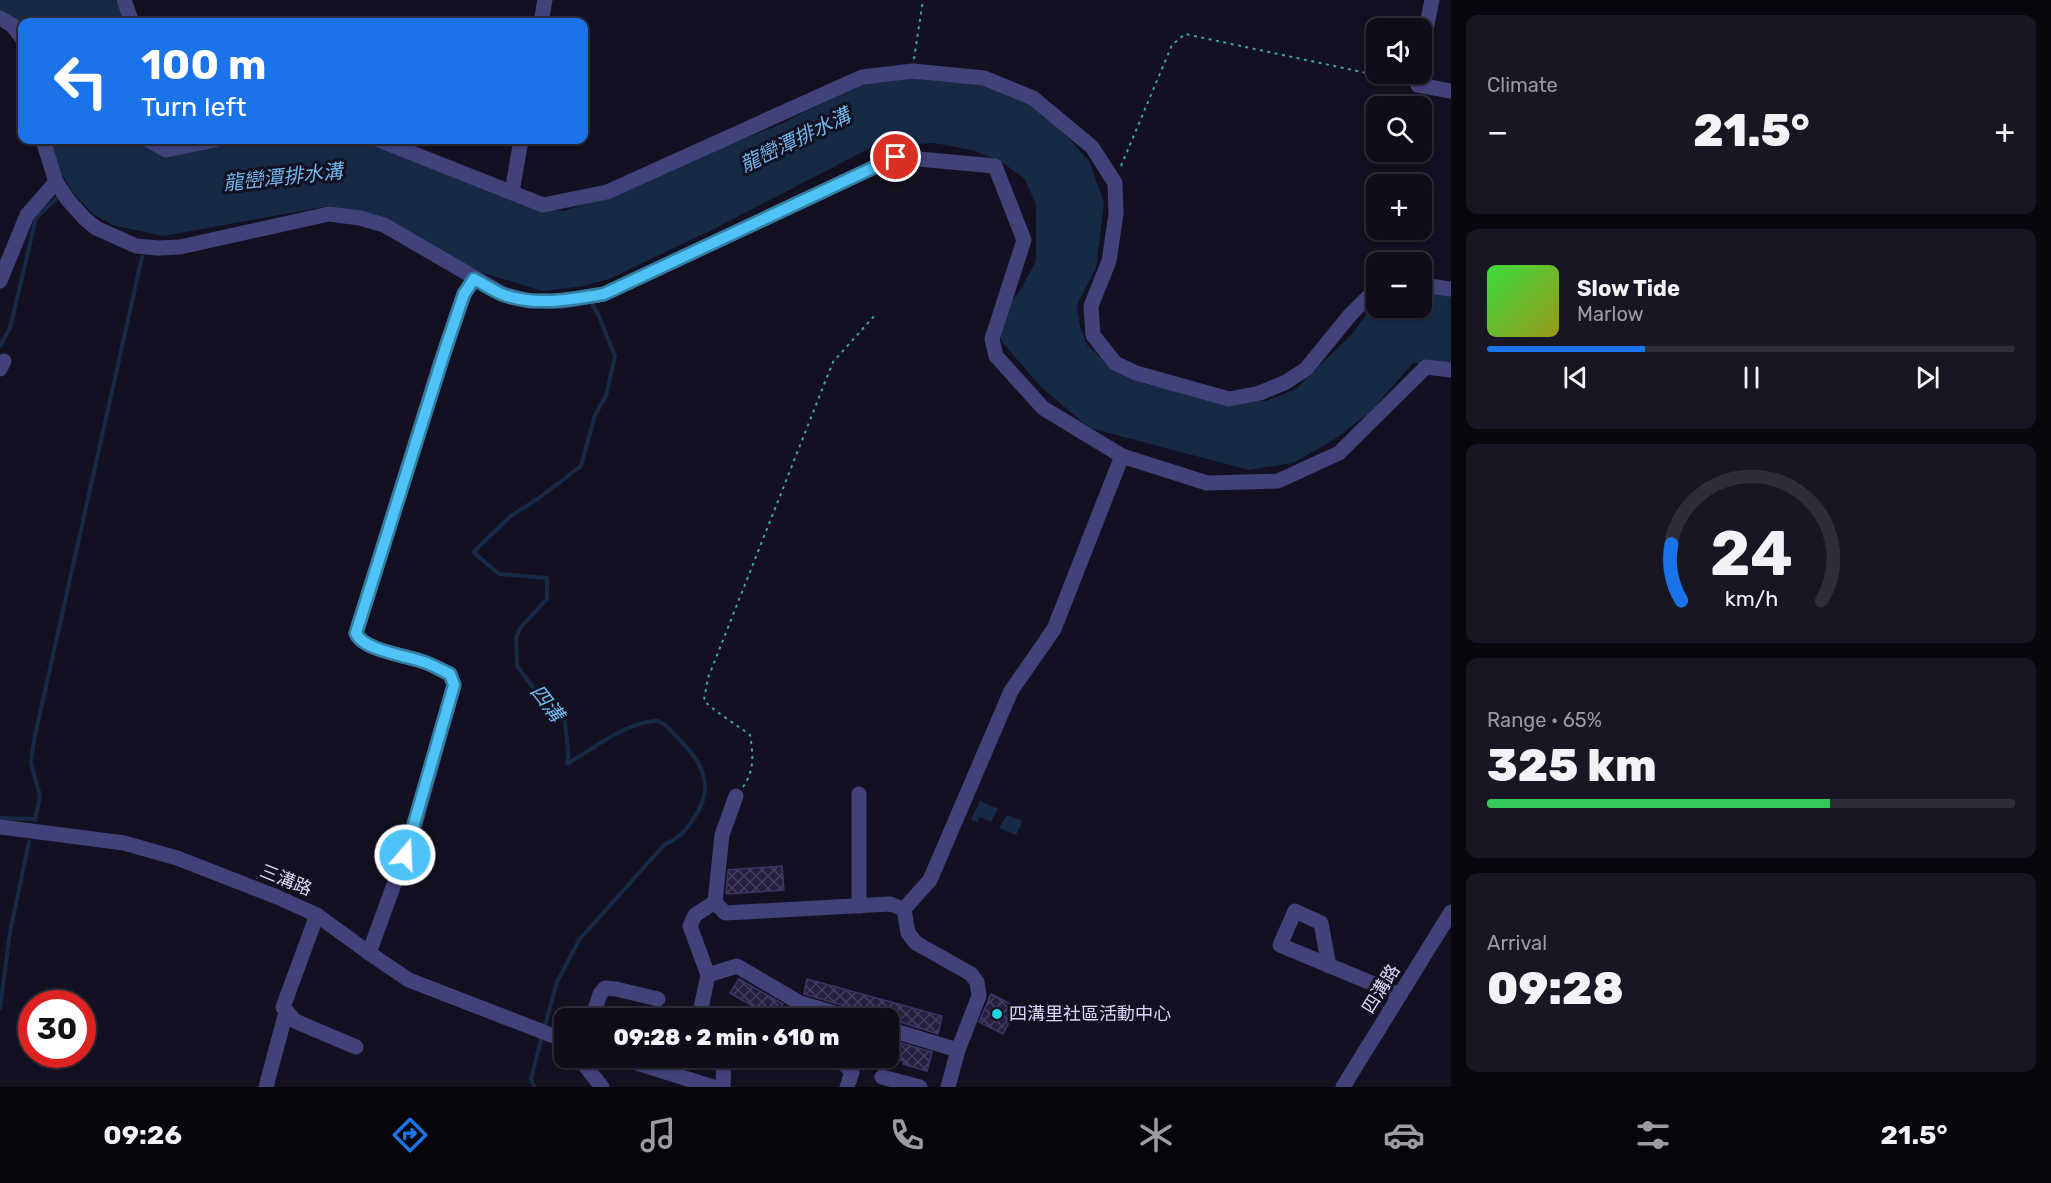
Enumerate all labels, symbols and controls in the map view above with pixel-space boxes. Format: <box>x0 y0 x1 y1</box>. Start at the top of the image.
map controls <box>1366 18 1432 318</box>
button: sound <box>1366 18 1432 84</box>
text: 100 m <box>141 40 266 90</box>
icon: left <box>42 42 120 120</box>
text: Climate <box>1487 73 1558 97</box>
text: Turn left <box>141 91 246 123</box>
button: search <box>1366 96 1432 162</box>
water label: 龍巒潭排水溝 <box>736 102 857 177</box>
text: 21.5° <box>1693 104 1810 157</box>
text: − <box>1487 112 1508 151</box>
text: + <box>1994 112 2015 151</box>
pin <box>870 131 921 182</box>
icon: arrive <box>879 140 912 173</box>
water label: 龍巒潭排水溝 <box>222 158 347 195</box>
button: + <box>1366 174 1432 240</box>
button: − <box>1366 252 1432 318</box>
text: Slow Tide <box>1577 275 1680 302</box>
text: Marlow <box>1577 302 1644 326</box>
icon: previous <box>1559 361 1592 394</box>
icon: pause <box>1735 361 1768 394</box>
icon: next <box>1911 361 1944 394</box>
text: 24 <box>1710 517 1792 591</box>
text: km/h <box>1724 586 1778 611</box>
water label: 四溝 <box>525 680 571 729</box>
text: Range · 65% <box>1487 708 1602 732</box>
text: 325 km <box>1487 739 1657 792</box>
position arrow <box>373 823 437 887</box>
street label: 三溝路 <box>257 860 315 900</box>
text: Arrival <box>1487 931 1547 955</box>
street label: 四溝路 <box>1357 960 1405 1018</box>
text: 09:28 <box>1487 962 1624 1015</box>
speed limit sign: 30 <box>18 990 96 1068</box>
place label: 四溝里社區活動中心 <box>1009 1003 1171 1025</box>
marker: 四溝里社區活動中心 <box>990 1007 1004 1021</box>
text: 09:28 · 2 min · 610 m <box>614 1024 839 1051</box>
icon: directions <box>389 1114 431 1156</box>
icon: music <box>637 1114 679 1156</box>
icon: phone <box>886 1114 928 1156</box>
icon: climate <box>1135 1114 1177 1156</box>
icon: car <box>1383 1114 1425 1156</box>
icon: filters <box>1632 1114 1674 1156</box>
text: 09:26 <box>103 1119 182 1151</box>
text: 21.5° <box>1880 1119 1948 1151</box>

